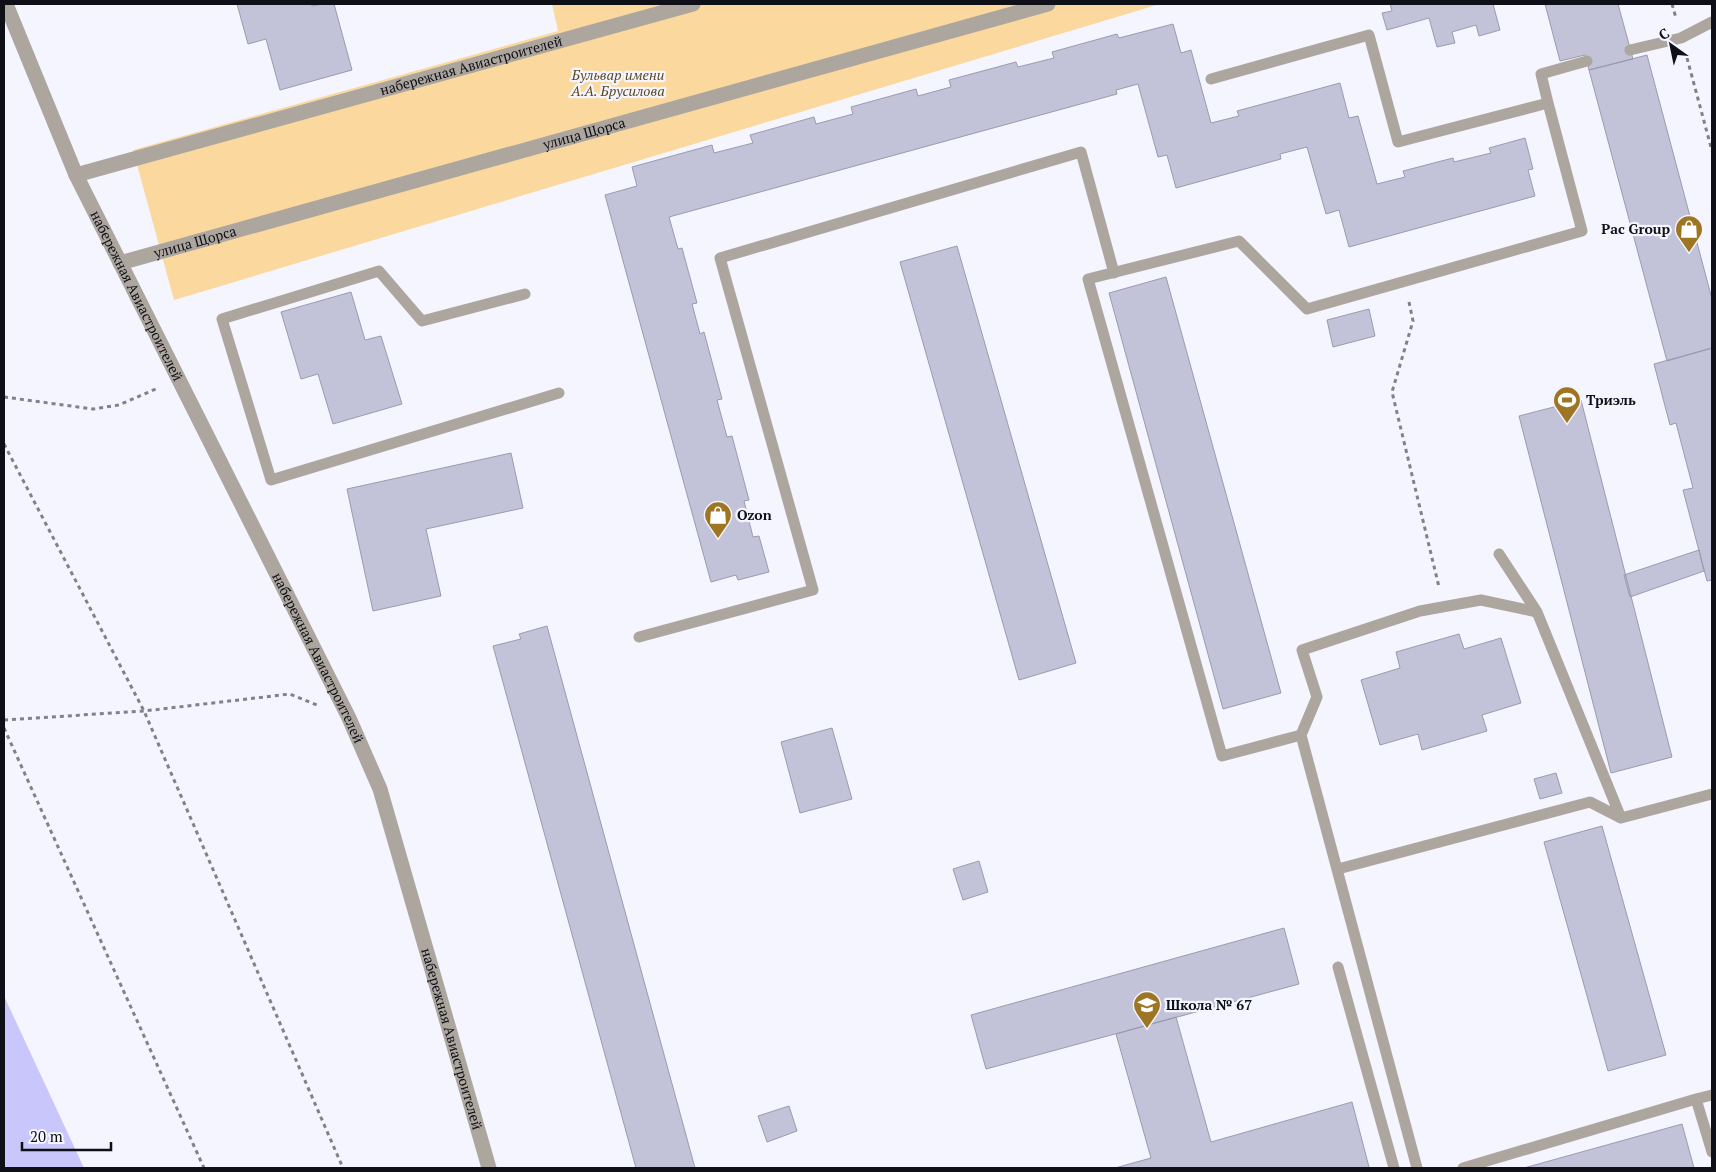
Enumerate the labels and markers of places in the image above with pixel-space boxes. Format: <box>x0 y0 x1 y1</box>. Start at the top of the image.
shop icon: Pac Group <box>1674 214 1704 253</box>
place label: Pac Group <box>1601 219 1670 238</box>
sports icon: Триэль <box>1552 385 1582 424</box>
place label: Триэль <box>1586 390 1636 409</box>
shop icon: Ozon <box>703 500 733 539</box>
place label: Ozon <box>737 505 772 524</box>
school or university icon: Школа № 67 <box>1132 990 1162 1029</box>
place label: Школа № 67 <box>1166 995 1252 1014</box>

